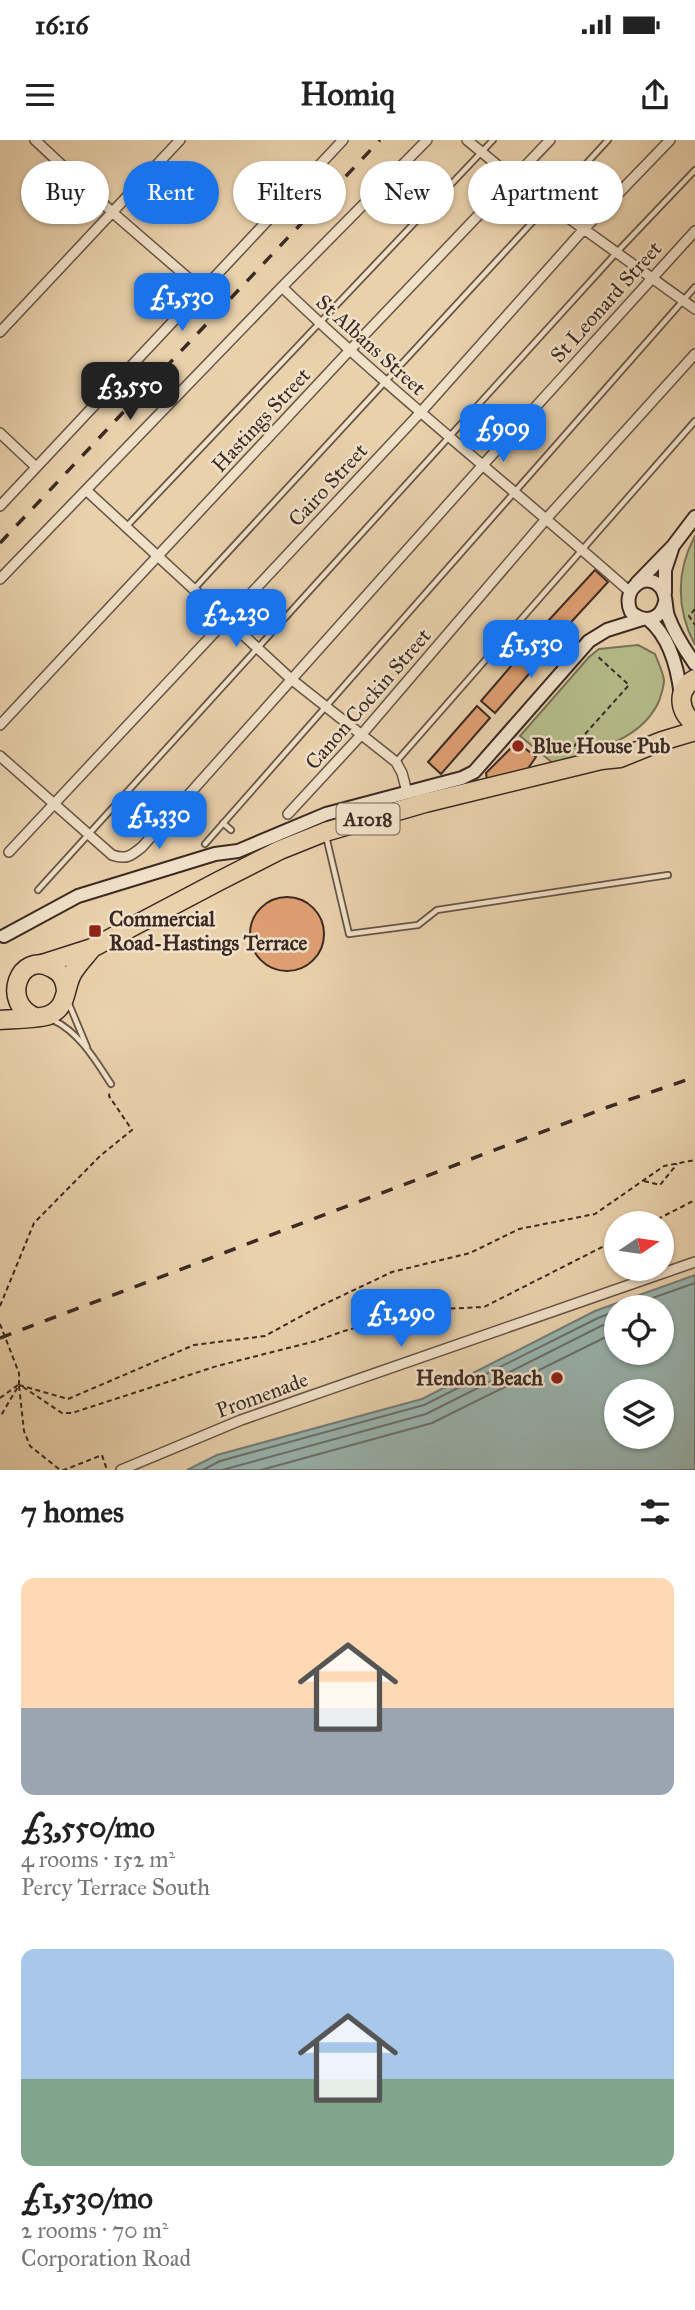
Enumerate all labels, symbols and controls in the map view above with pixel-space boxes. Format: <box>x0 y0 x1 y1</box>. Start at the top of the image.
text: 16:16 <box>35 9 89 41</box>
text: Homiq <box>300 75 395 114</box>
icon: menu <box>21 76 59 114</box>
icon: share <box>636 76 674 114</box>
chip: Buy <box>21 161 109 224</box>
chip: Rent <box>123 161 219 224</box>
chip: Filters <box>233 161 346 224</box>
chip: New <box>360 161 454 224</box>
chip: Apartment <box>468 161 623 224</box>
street label: St Leonard Street <box>545 236 668 368</box>
pin: £1,530 <box>125 274 239 333</box>
text: £1,530 <box>150 282 214 310</box>
street label: St Albans Street <box>311 289 432 401</box>
pin: £3,550 <box>73 362 187 422</box>
street label: Hastings Street <box>206 362 316 478</box>
text: £3,550 <box>97 371 163 399</box>
pin: £909 <box>462 404 544 464</box>
text: £909 <box>476 413 530 441</box>
street label: Cairo Street <box>283 438 373 532</box>
pin: £2,230 <box>179 589 293 649</box>
text: £2,230 <box>202 598 270 626</box>
pin: £1,530 <box>474 620 588 680</box>
street label: Canon Cockin Street <box>300 623 437 775</box>
text: £1,530 <box>499 629 563 657</box>
place label: Blue House Pub <box>532 733 670 759</box>
marker: Blue House Pub <box>510 738 526 754</box>
pin: £1,330 <box>102 792 216 851</box>
text: £1,330 <box>128 800 190 828</box>
road number: A1018 <box>336 804 400 834</box>
place label: Commercial Road-Hastings Terrace <box>109 906 308 956</box>
marker: Commercial Road-Hastings Terrace <box>87 923 103 939</box>
north arrow <box>604 1211 674 1281</box>
map controls <box>604 1211 674 1449</box>
pin: £1,290 <box>344 1290 458 1349</box>
button: locate <box>604 1295 674 1365</box>
text: £1,290 <box>367 1298 435 1326</box>
place label: Hendon Beach <box>416 1365 543 1391</box>
street label: Promenade <box>212 1366 312 1424</box>
marker: Hendon Beach <box>549 1370 565 1386</box>
button: layers <box>604 1379 674 1449</box>
icon: filters <box>636 1493 674 1531</box>
text: 7 homes <box>21 1494 124 1530</box>
icon: home <box>285 1624 411 1750</box>
text: £3,550/mo <box>21 1809 155 1845</box>
text: 4 rooms · 152 m² <box>21 1845 175 1873</box>
text: Percy Terrace South <box>21 1873 210 1901</box>
icon: home <box>285 1995 411 2121</box>
text: £1,530/mo <box>21 2180 153 2216</box>
text: 2 rooms · 70 m² <box>21 2216 169 2244</box>
text: Corporation Road <box>21 2244 191 2272</box>

